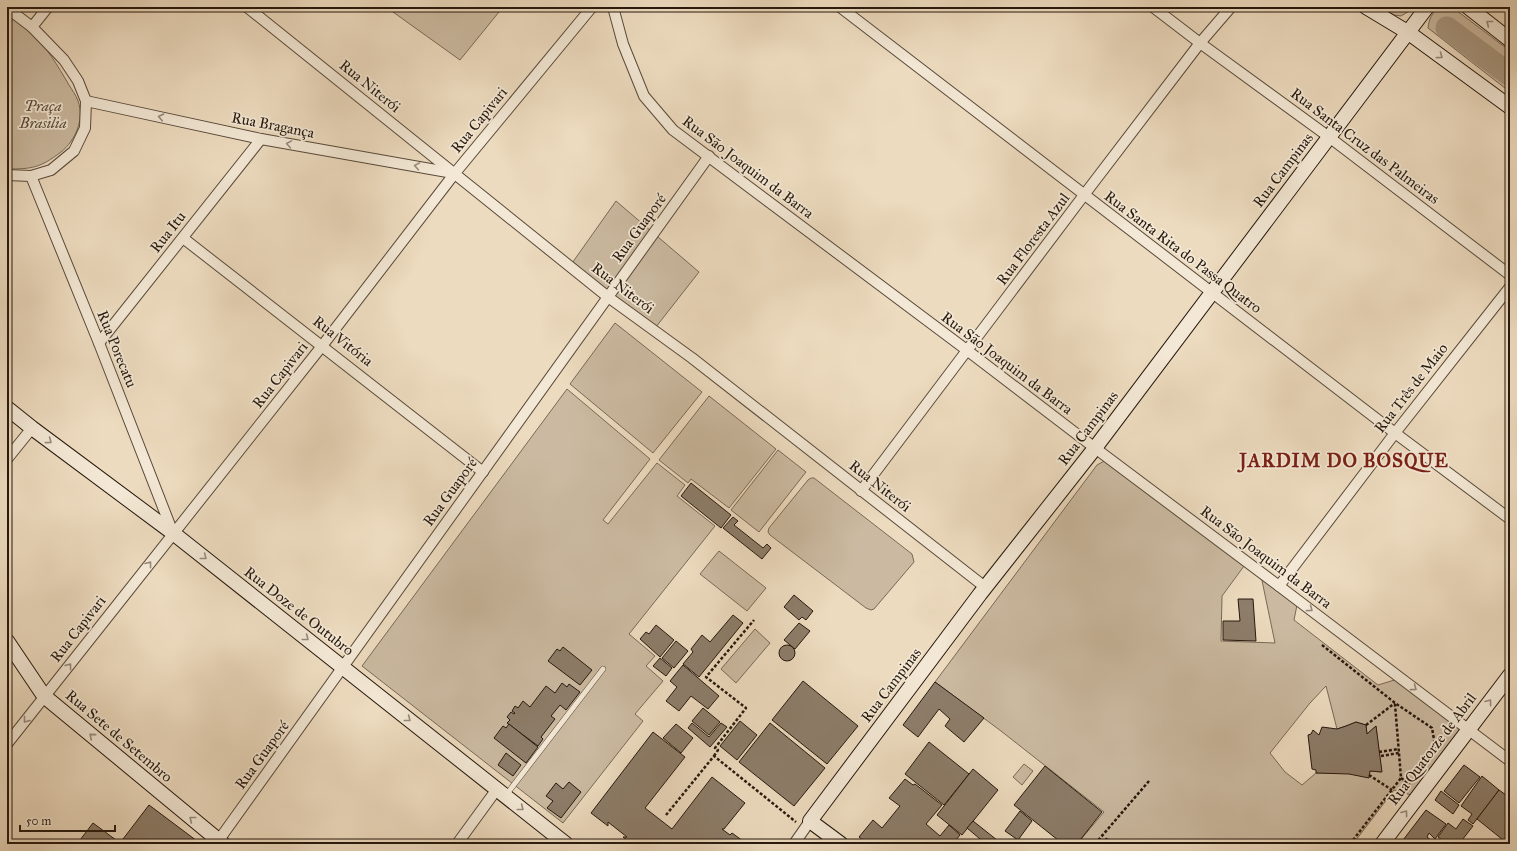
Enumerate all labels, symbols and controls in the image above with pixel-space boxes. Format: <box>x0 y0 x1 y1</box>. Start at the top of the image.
one-way arrow <box>1486 21 1493 28</box>
one-way arrow <box>1436 51 1443 59</box>
street label: Rua Niterói <box>336 56 404 116</box>
street label: Rua Capivari <box>447 84 511 156</box>
street label: Rua Santa Cruz das Palmeiras <box>1287 84 1443 208</box>
park label: Praça Brasilia <box>18 97 67 132</box>
street label: Rua Bragança <box>230 108 317 142</box>
street label: Rua São Joaquim da Barra <box>678 112 818 223</box>
one-way arrow <box>158 114 165 122</box>
street label: Rua Campinas <box>1249 129 1317 211</box>
one-way arrow <box>285 140 292 149</box>
one-way arrow <box>414 163 420 171</box>
street label: Rua Santa Rita do Passa Quatro <box>1101 187 1266 317</box>
street label: Rua Floresta Azul <box>993 189 1074 289</box>
street label: Rua Guaporé <box>608 190 670 266</box>
street label: Rua Itu <box>146 208 190 256</box>
street label: Rua Niterói <box>588 259 658 317</box>
street label: Rua Porecatu <box>93 308 141 390</box>
street label: Rua São Joaquim da Barra <box>937 308 1077 419</box>
street label: Rua Vitória <box>309 312 377 370</box>
street label: Rua Capivari <box>249 338 311 412</box>
street label: Rua Três de Maio <box>1370 339 1452 436</box>
street label: Rua Campinas <box>1054 387 1122 469</box>
one-way arrow <box>44 436 51 443</box>
district label: JARDIM DO BOSQUE <box>1236 449 1449 473</box>
street label: Rua Guaporé <box>419 454 481 530</box>
street label: Rua Niterói <box>845 456 915 516</box>
street label: Rua São Joaquim da Barra <box>1196 502 1336 613</box>
one-way arrow <box>199 553 206 560</box>
one-way arrow <box>145 561 152 568</box>
street label: Rua Doze de Outubro <box>241 563 358 660</box>
street label: Rua Capivari <box>47 592 109 666</box>
one-way arrow <box>1306 604 1313 611</box>
one-way arrow <box>301 633 308 640</box>
street label: Rua Campinas <box>857 644 925 726</box>
one-way arrow <box>64 663 71 670</box>
one-way arrow <box>1409 683 1416 690</box>
street label: Rua Sete de Setembro <box>62 686 176 786</box>
street label: Rua Quatorze de Abril <box>1384 689 1481 809</box>
one-way arrow <box>1485 700 1492 707</box>
one-way arrow <box>403 714 410 721</box>
one-way arrow <box>23 716 30 723</box>
street label: Rua Guaporé <box>231 717 293 793</box>
one-way arrow <box>90 734 97 741</box>
one-way arrow <box>516 803 523 810</box>
scale bar <box>20 807 115 833</box>
one-way arrow <box>1401 810 1408 817</box>
text: 50 m <box>26 814 51 828</box>
one-way arrow <box>190 817 197 824</box>

